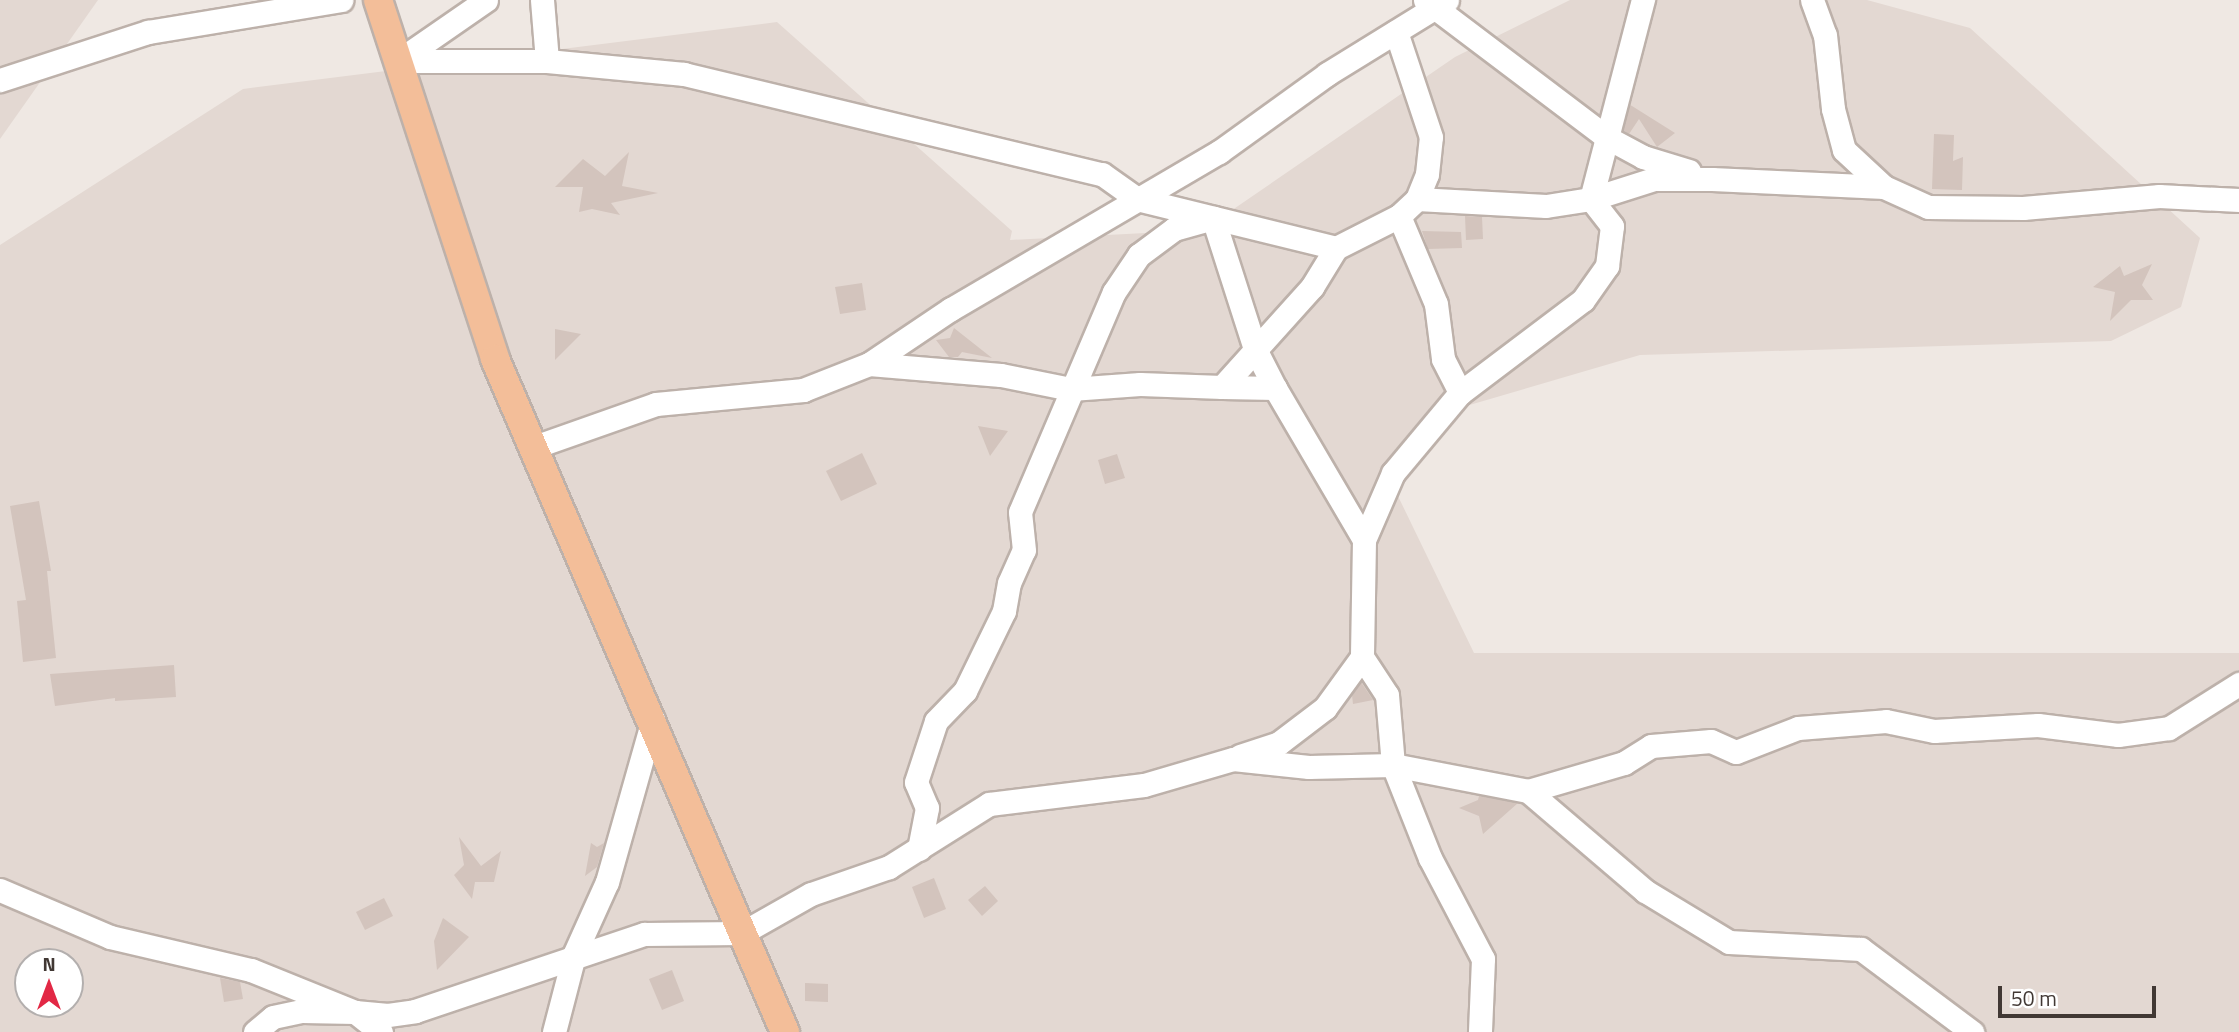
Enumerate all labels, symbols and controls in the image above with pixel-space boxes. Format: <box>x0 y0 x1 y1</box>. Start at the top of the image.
north arrow <box>14 948 84 1018</box>
text: N <box>42 949 56 978</box>
scale bar <box>2001 972 2158 1016</box>
text: 50 m <box>2011 982 2057 1014</box>

